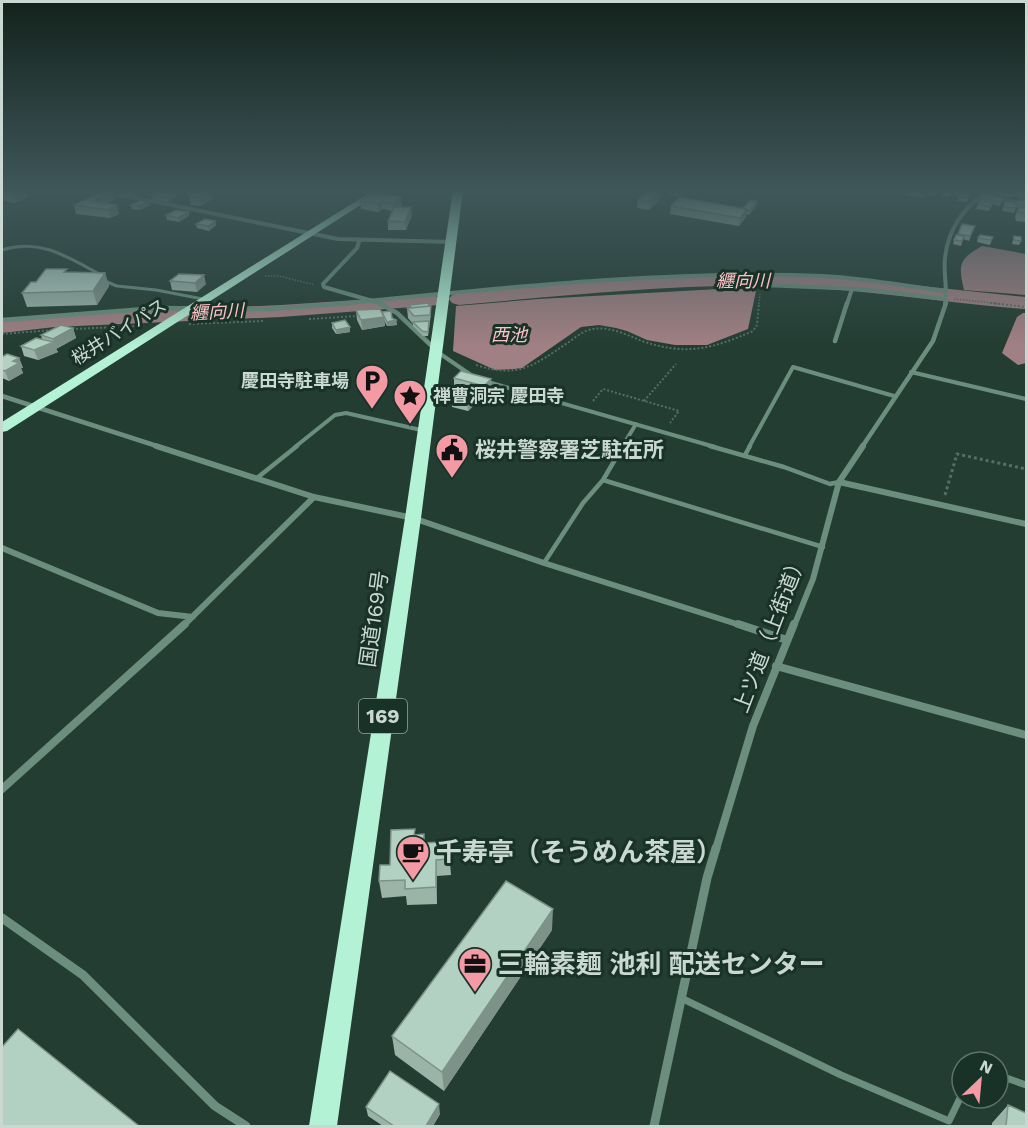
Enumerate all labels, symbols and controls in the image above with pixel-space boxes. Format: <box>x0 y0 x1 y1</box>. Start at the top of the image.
water label: 纒向川 <box>716 270 772 291</box>
street label: 桜井バイパス <box>68 294 170 369</box>
water label: 纒向川 <box>189 299 246 323</box>
water label: 西池 <box>491 324 529 345</box>
parking icon: 慶田寺駐車場 <box>354 363 390 410</box>
place label: 慶田寺駐車場 <box>241 370 349 391</box>
place icon: 禅曹洞宗 慶田寺 <box>392 378 428 425</box>
place label: 禅曹洞宗 慶田寺 <box>433 385 564 406</box>
public building icon: 桜井警察署芝駐在所 <box>434 432 470 479</box>
place label: 桜井警察署芝駐在所 <box>475 437 664 462</box>
street label: 上ツ道（上街道） <box>728 550 811 716</box>
street label: 国道169号 <box>354 569 393 669</box>
road number: 169 <box>359 699 407 733</box>
cafe icon: 千寿亭（そうめん茶屋） <box>395 834 431 881</box>
place label: 千寿亭（そうめん茶屋） <box>436 837 722 867</box>
office icon: 三輪素麺 池利 配送センター <box>457 946 493 993</box>
place label: 三輪素麺 池利 配送センター <box>498 949 825 979</box>
north arrow <box>950 1050 1010 1110</box>
text: N <box>977 1056 996 1078</box>

